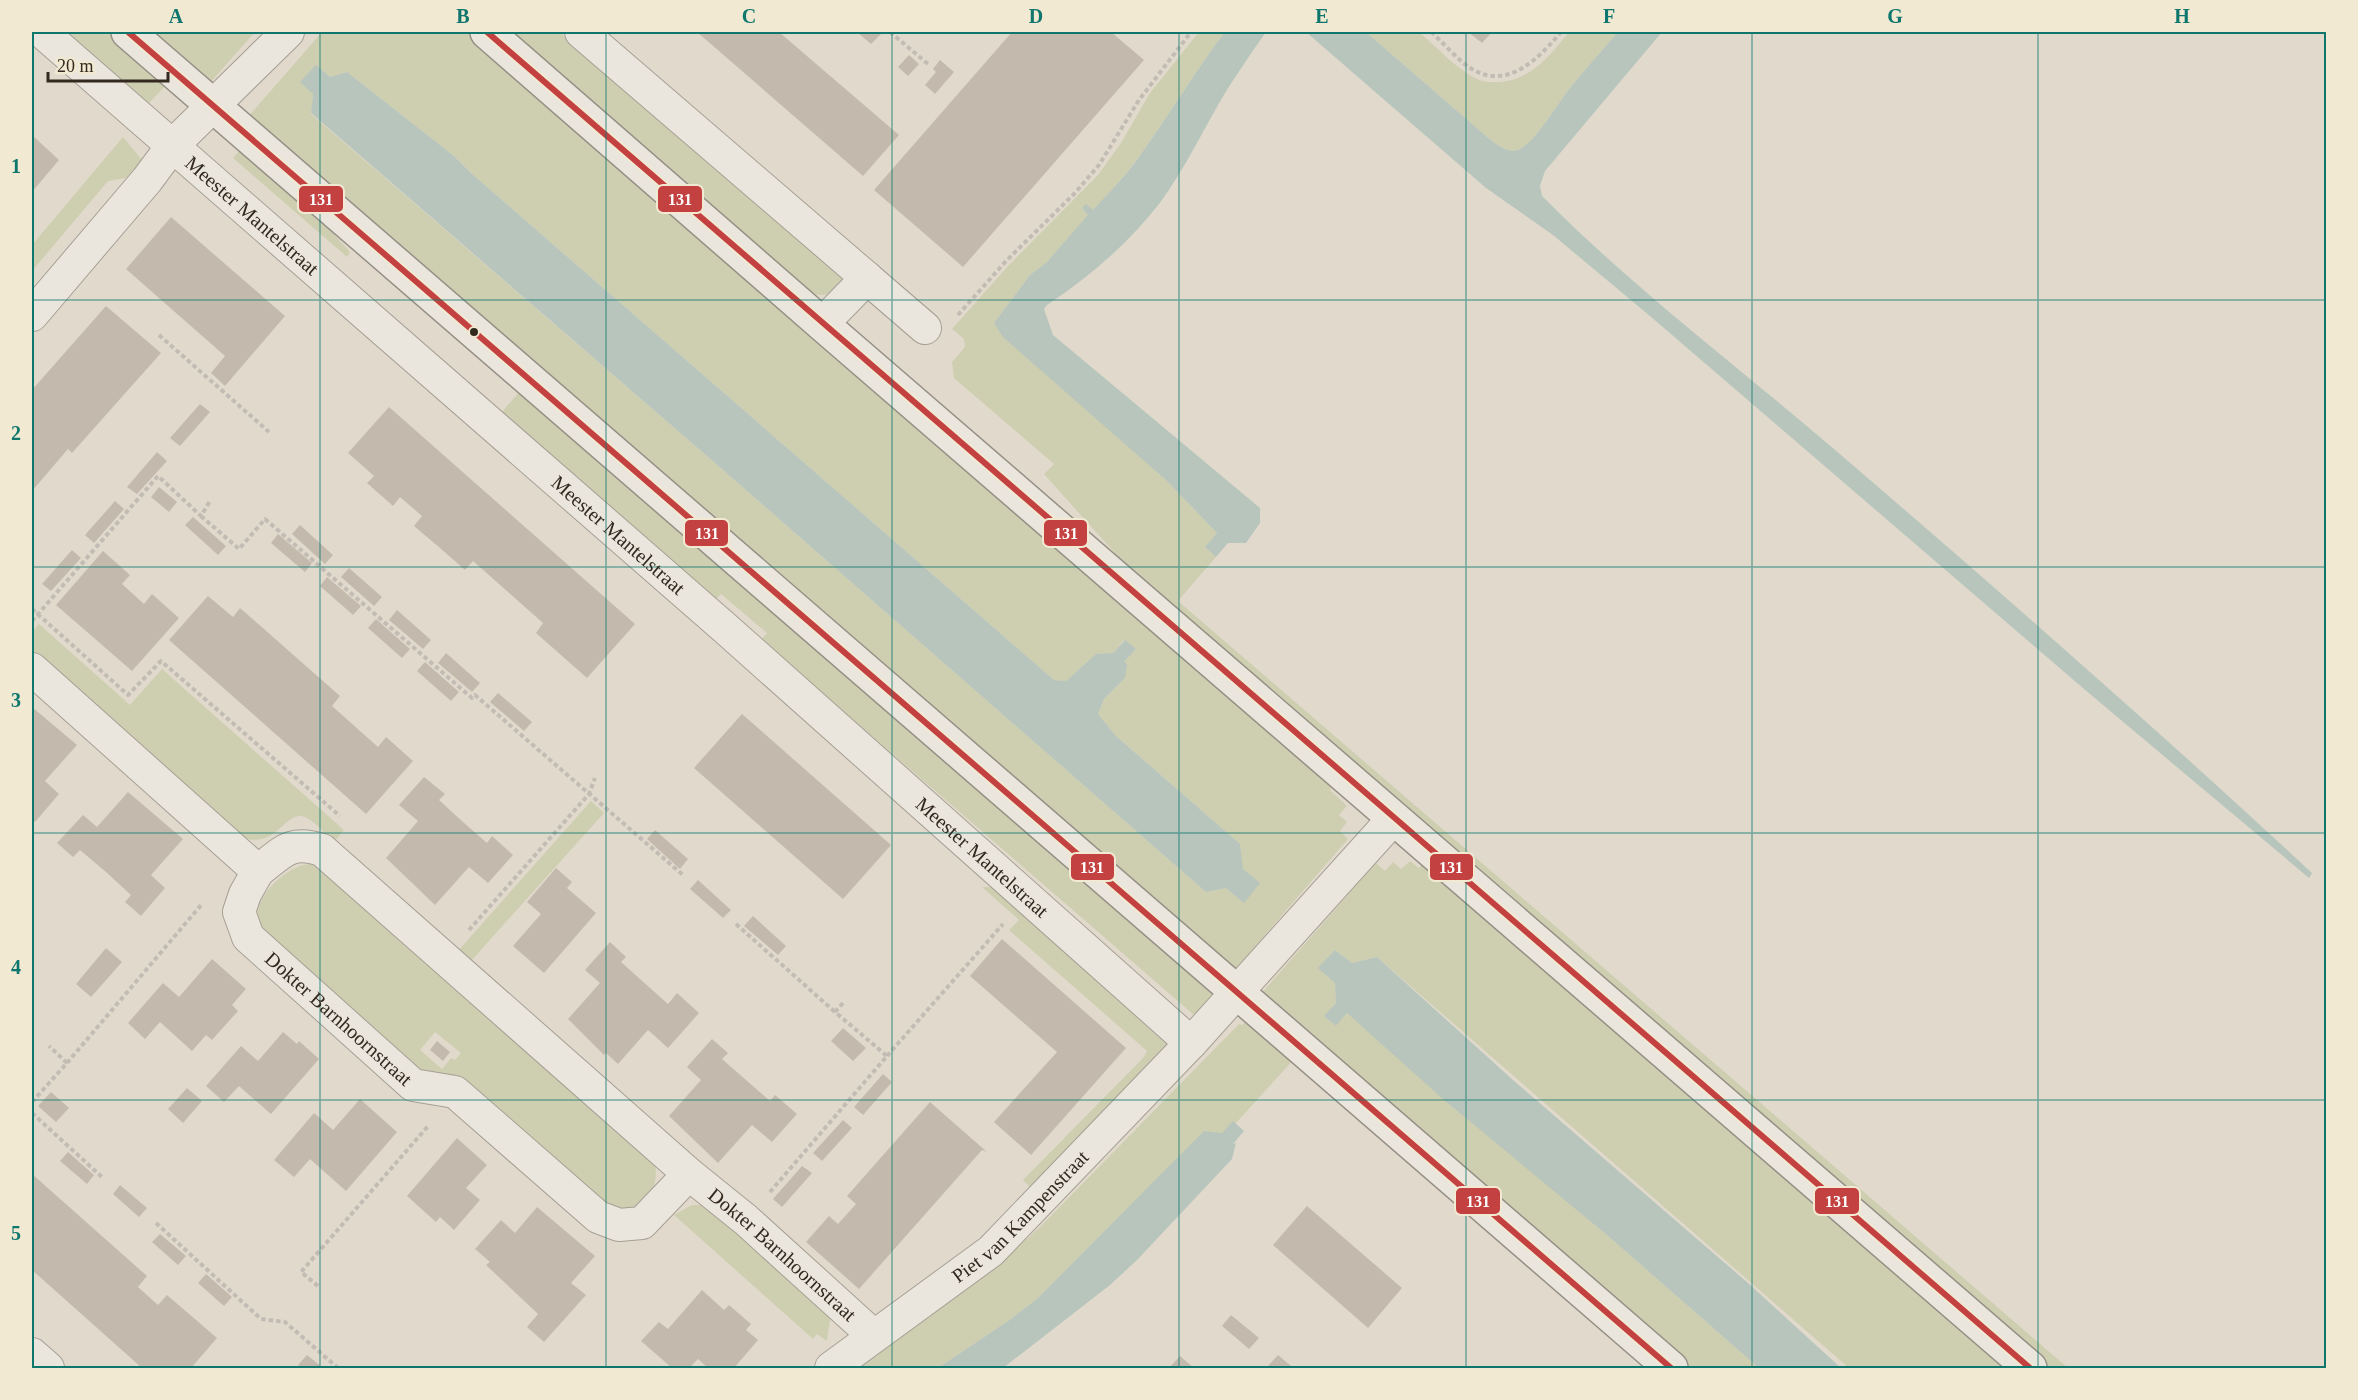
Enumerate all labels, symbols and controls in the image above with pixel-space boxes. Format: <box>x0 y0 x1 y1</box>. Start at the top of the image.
text: A <box>169 5 184 27</box>
text: B <box>456 5 470 27</box>
text: C <box>742 5 756 27</box>
text: D <box>1029 5 1043 27</box>
text: E <box>1315 5 1329 27</box>
text: F <box>1603 5 1615 27</box>
text: G <box>1887 5 1903 27</box>
text: H <box>2174 5 2190 27</box>
scale bar <box>48 45 168 83</box>
text: 20 m <box>57 56 94 76</box>
street label: Meester Mantelstraat <box>181 151 324 280</box>
text: 1 <box>11 155 21 177</box>
line badge: 131 <box>298 185 344 213</box>
line badge: 131 <box>657 185 703 213</box>
text: 131 <box>309 191 333 208</box>
text: 131 <box>668 191 692 208</box>
unlabelled marker <box>468 326 480 338</box>
text: 2 <box>11 422 21 444</box>
street label: Meester Mantelstraat <box>547 471 690 599</box>
line badge: 131 <box>684 519 729 547</box>
line badge: 131 <box>1043 519 1088 547</box>
text: 131 <box>695 525 719 542</box>
text: 131 <box>1054 525 1078 542</box>
text: 3 <box>11 689 21 711</box>
street label: Meester Mantelstraat <box>912 793 1053 922</box>
line badge: 131 <box>1070 853 1115 881</box>
line badge: 131 <box>1429 853 1474 881</box>
text: 131 <box>1080 859 1104 876</box>
text: 131 <box>1439 859 1463 876</box>
street label: Dokter Barnhoornstraat <box>261 947 417 1090</box>
text: 4 <box>11 956 21 978</box>
street label: Piet van Kampenstraat <box>948 1145 1093 1287</box>
street label: Dokter Barnhoornstraat <box>704 1183 861 1326</box>
line badge: 131 <box>1455 1187 1501 1215</box>
line badge: 131 <box>1814 1187 1860 1215</box>
text: 131 <box>1466 1193 1490 1210</box>
text: 131 <box>1825 1193 1849 1210</box>
text: 5 <box>11 1222 21 1244</box>

